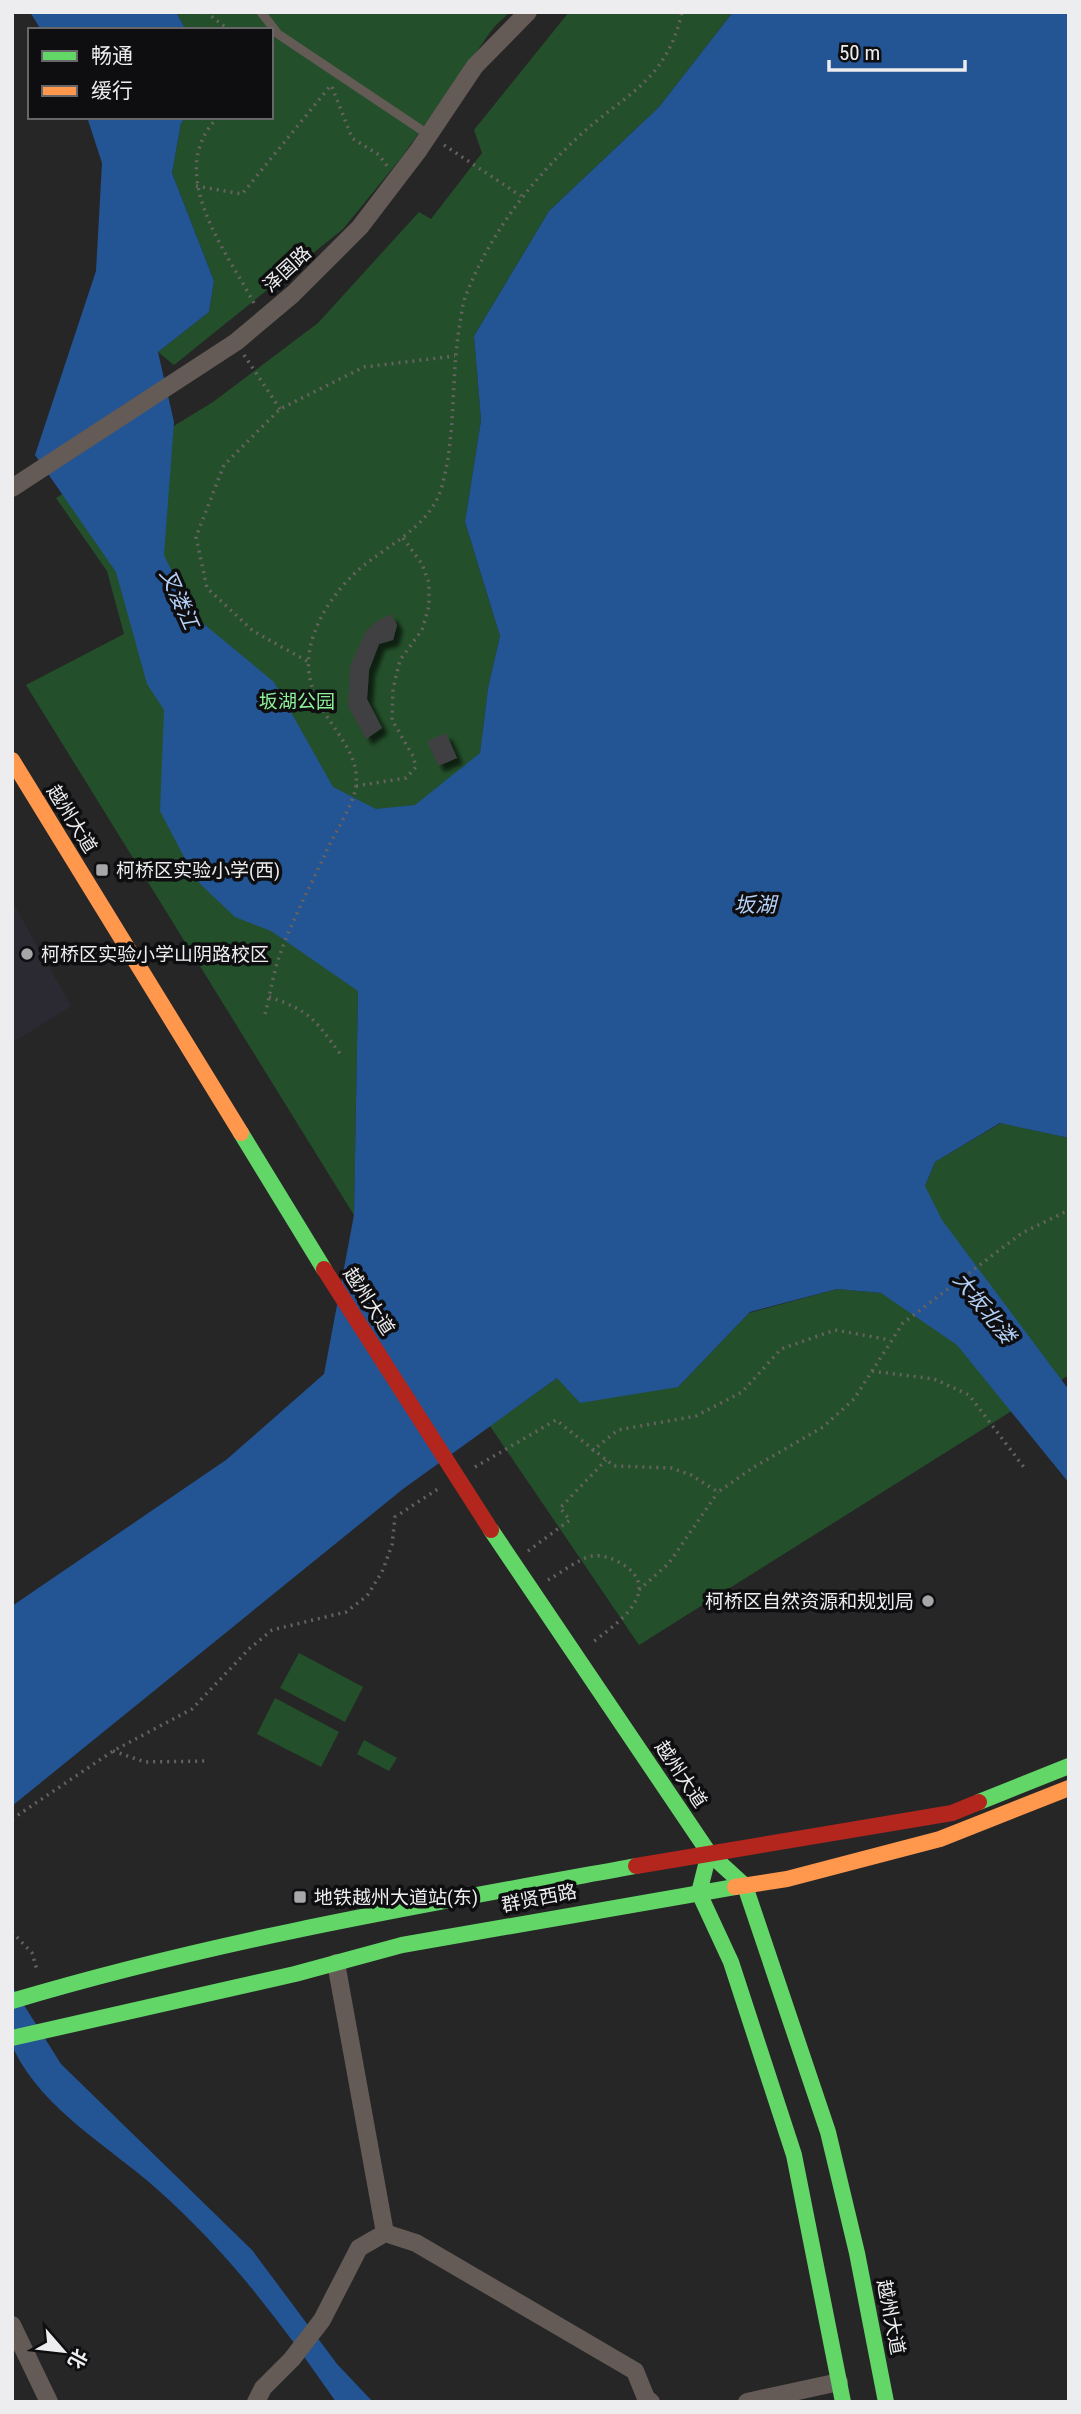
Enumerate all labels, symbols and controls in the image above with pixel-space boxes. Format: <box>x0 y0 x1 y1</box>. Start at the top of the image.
legend <box>28 28 273 119</box>
scale bar <box>829 28 965 72</box>
text: 50 m <box>839 41 880 65</box>
text: 畅通 <box>91 44 133 68</box>
text: 缓行 <box>91 79 133 103</box>
street label: 泽国路 <box>258 241 316 297</box>
water label: 叉溇江 <box>155 565 204 634</box>
park label: 坂湖公园 <box>259 690 335 713</box>
street label: 越州大道 <box>42 781 102 857</box>
place label: 柯桥区实验小学(西) <box>116 859 280 882</box>
marker: 柯桥区实验小学(西) <box>94 862 110 878</box>
water label: 坂湖 <box>734 893 779 917</box>
place label: 柯桥区实验小学山阴路校区 <box>41 943 269 966</box>
marker: 柯桥区实验小学山阴路校区 <box>19 946 35 962</box>
street label: 越州大道 <box>339 1263 399 1339</box>
water label: 大坂北溇 <box>948 1268 1022 1351</box>
place label: 柯桥区自然资源和规划局 <box>705 1590 914 1613</box>
marker: 柯桥区自然资源和规划局 <box>920 1593 936 1609</box>
street label: 越州大道 <box>650 1736 712 1812</box>
street label: 群贤西路 <box>499 1879 579 1917</box>
place label: 地铁越州大道站(东) <box>314 1886 478 1909</box>
marker: 地铁越州大道站(东) <box>292 1889 308 1905</box>
street label: 越州大道 <box>872 2277 910 2357</box>
north arrow <box>28 2316 98 2386</box>
text: 北 <box>63 2345 92 2373</box>

